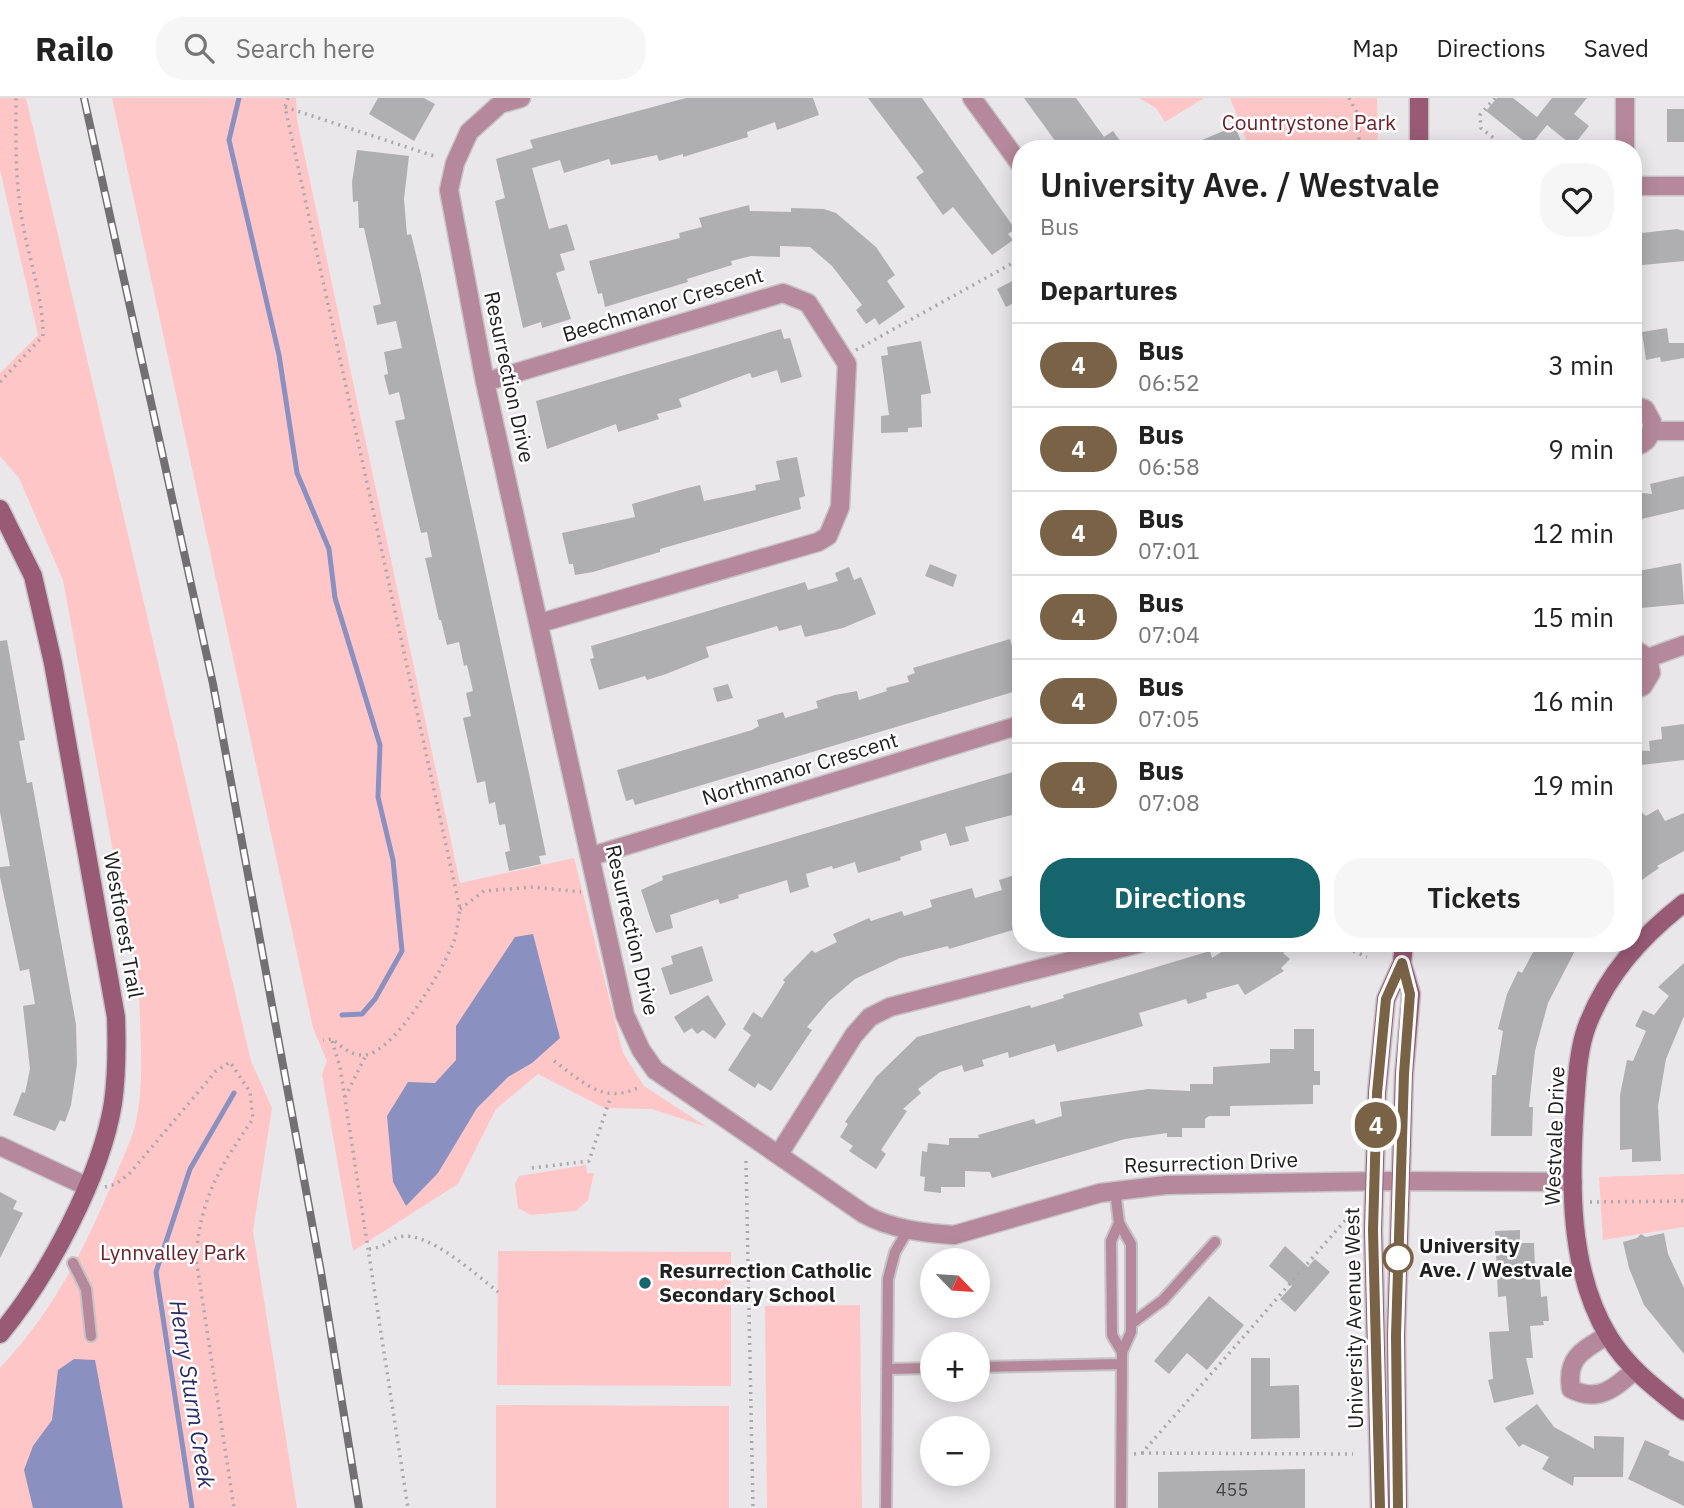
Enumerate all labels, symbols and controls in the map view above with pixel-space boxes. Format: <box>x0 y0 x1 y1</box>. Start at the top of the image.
search box <box>156 17 646 80</box>
text: Railo <box>35 27 114 70</box>
icon: search <box>180 29 218 67</box>
text: Search here <box>236 31 375 65</box>
text: Map <box>1352 32 1398 64</box>
text: Directions <box>1436 32 1546 64</box>
text: Saved <box>1584 32 1649 64</box>
park label: Countrystone Park <box>1222 108 1396 136</box>
text: University Ave. / Westvale <box>1040 163 1440 206</box>
button: heart <box>1540 163 1614 237</box>
text: Bus <box>1040 211 1079 241</box>
street label: Beechmanor Crescent <box>559 260 767 348</box>
text: Departures <box>1040 273 1178 307</box>
street label: Resurrection Drive <box>478 289 542 465</box>
text: Bus <box>1138 333 1184 367</box>
text: 3 min <box>1548 348 1614 382</box>
text: 4 <box>1071 349 1086 381</box>
text: 06:52 <box>1138 367 1200 397</box>
text: Bus <box>1138 417 1184 451</box>
text: 9 min <box>1548 432 1614 466</box>
text: 4 <box>1071 433 1086 465</box>
text: 06:58 <box>1138 451 1200 481</box>
text: Bus <box>1138 501 1184 535</box>
text: 12 min <box>1533 516 1614 550</box>
text: 4 <box>1071 517 1086 549</box>
text: 07:01 <box>1138 535 1200 565</box>
text: Bus <box>1138 585 1184 619</box>
text: 15 min <box>1533 600 1614 634</box>
text: 4 <box>1071 601 1086 633</box>
text: 07:04 <box>1138 619 1200 649</box>
text: Bus <box>1138 669 1184 703</box>
text: 16 min <box>1533 684 1614 718</box>
text: 4 <box>1071 685 1086 717</box>
text: 07:05 <box>1138 703 1200 733</box>
street label: Northmanor Crescent <box>698 725 901 811</box>
text: Bus <box>1138 753 1184 787</box>
text: 19 min <box>1533 768 1614 802</box>
text: 4 <box>1071 769 1086 801</box>
text: 07:08 <box>1138 787 1200 817</box>
street label: Resurrection Drive <box>600 842 666 1018</box>
street label: Westforest Trail <box>97 849 151 1000</box>
button: Directions <box>1040 858 1320 938</box>
button: Tickets <box>1334 858 1614 938</box>
street label: Westvale Drive <box>1538 1066 1570 1206</box>
line badge: 4 <box>1353 1102 1399 1148</box>
text: 4 <box>1369 1109 1383 1141</box>
street label: Resurrection Drive <box>1123 1145 1299 1179</box>
street label: University Avenue West <box>1337 1207 1369 1429</box>
place label: University Ave. / Westvale <box>1419 1231 1573 1283</box>
park label: Lynnvalley Park <box>100 1238 246 1266</box>
marker: University Ave. / Westvale <box>1383 1243 1413 1273</box>
north arrow <box>920 1248 990 1318</box>
map controls <box>920 1248 990 1486</box>
place label: Resurrection Catholic Secondary School <box>659 1256 872 1308</box>
marker: Resurrection Catholic Secondary School <box>637 1275 653 1291</box>
water label: Henry Sturm Creek <box>163 1298 223 1491</box>
button: + <box>920 1332 990 1402</box>
button: − <box>920 1416 990 1486</box>
house number: 455 <box>1216 1478 1248 1501</box>

